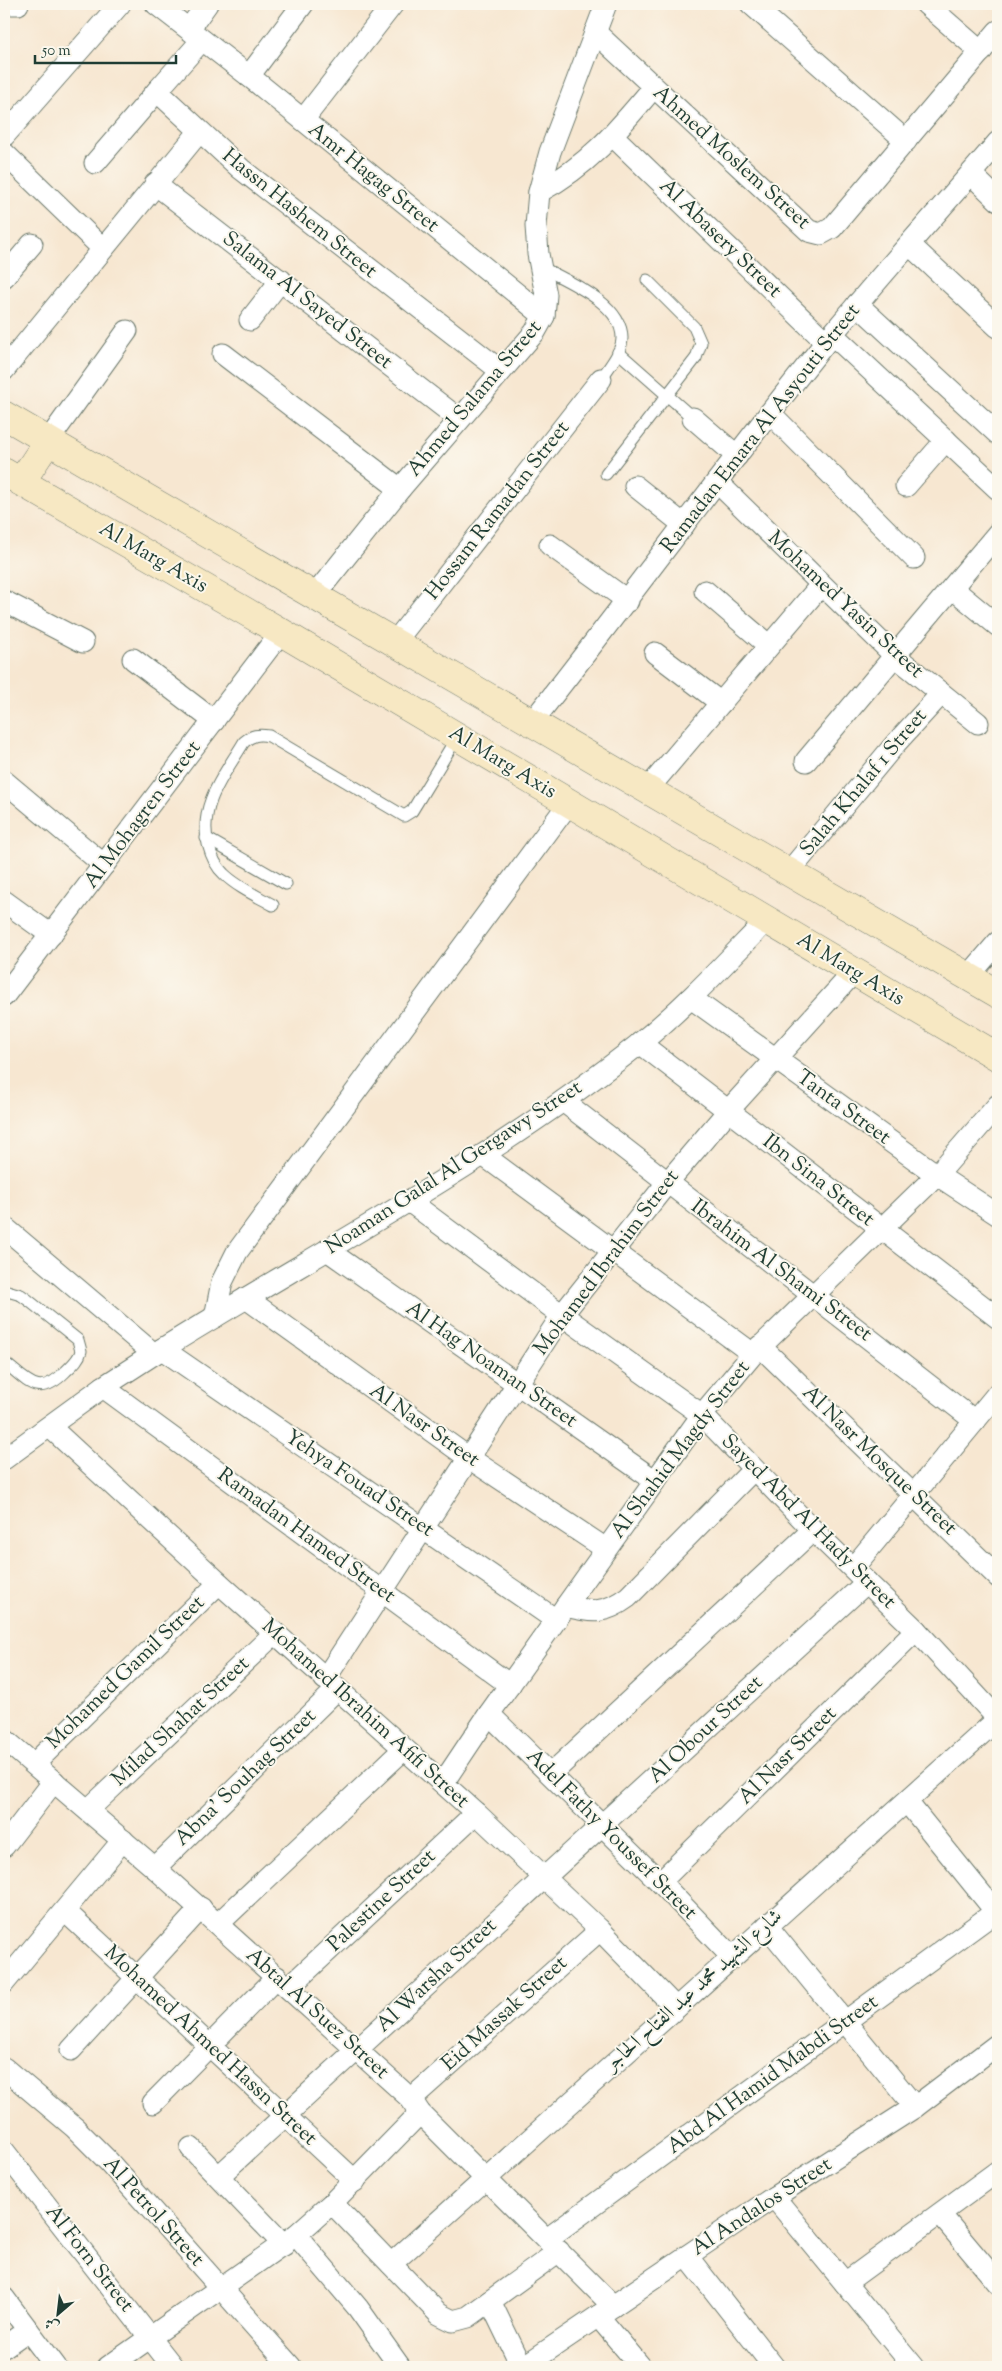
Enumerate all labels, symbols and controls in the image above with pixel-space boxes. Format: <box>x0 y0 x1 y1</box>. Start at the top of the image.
scale bar <box>35 32 176 64</box>
text: 50 m <box>41 41 71 62</box>
street label: Ahmed Moslem Street <box>646 79 816 237</box>
street label: Amr Hagag Street <box>301 116 445 240</box>
street label: Hassn Hashem Street <box>215 142 383 286</box>
street label: Al Abasery Street <box>652 172 788 306</box>
street label: Salama Al Sayed Street <box>215 225 399 377</box>
street label: Ramadan Emara Al Asyouti Street <box>654 298 868 560</box>
street label: Ahmed Salama Street <box>400 314 550 484</box>
street label: Hossam Ramadan Street <box>418 415 578 607</box>
street label: Al Marg Axis <box>93 515 213 601</box>
street label: Mohamed Yasin Street <box>760 524 930 686</box>
street label: Salah Khalaf 1 Street <box>793 703 935 863</box>
street label: Al Marg Axis <box>442 719 562 807</box>
street label: Al Mohagren Street <box>77 735 209 895</box>
street label: Al Marg Axis <box>790 926 910 1014</box>
street label: Tanta Street <box>790 1063 896 1153</box>
street label: Noaman Galal Al Gergawy Street <box>320 1073 588 1263</box>
street label: Ibn Sina Street <box>756 1128 880 1234</box>
street label: Mohamed Ibrahim Street <box>527 1164 687 1362</box>
street label: Ibrahim Al Shami Street <box>684 1193 878 1349</box>
street label: Al Hag Noaman Street <box>399 1294 583 1436</box>
street label: Al Shahid Magdy Street <box>604 1355 758 1545</box>
street label: Al Nasr Street <box>363 1377 485 1475</box>
street label: Al Nasr Mosque Street <box>795 1379 963 1543</box>
street label: Yehya Fouad Street <box>278 1423 440 1545</box>
street label: Sayed Abd Al Hady Street <box>714 1428 902 1616</box>
street label: Ramadan Hamed Street <box>211 1461 401 1611</box>
street label: Mohamed Gamil Street <box>40 1589 212 1757</box>
street label: Mohamed Ibrahim Afifi Street <box>254 1612 476 1816</box>
street label: Milad Shahat Street <box>105 1650 257 1794</box>
street label: Al Obour Street <box>642 1669 770 1791</box>
street label: Al Nasr Street <box>732 1700 844 1812</box>
street label: Abna' Souhag Street <box>168 1702 324 1854</box>
street label: Adel Fathy Youssef Street <box>519 1743 703 1927</box>
street label: Palestine Street <box>321 1843 443 1959</box>
street label: شارع الشهيد محمد عبد الفتاح الحاجر <box>597 1903 791 2082</box>
street label: Al Warsha Street <box>370 1912 504 2040</box>
street label: Mohamed Ahmed Hassn Street <box>97 1939 323 2153</box>
street label: Abtal Al Suez Street <box>239 1941 395 2087</box>
street label: Eid Massak Street <box>435 1949 575 2079</box>
street label: Abd Al Hamid Mabdi Street <box>661 1988 885 2162</box>
street label: Al Petrol Street <box>95 2150 211 2274</box>
street label: Al Andalos Street <box>686 2150 838 2264</box>
street label: Al Forn Street <box>37 2199 141 2319</box>
north arrow <box>32 2288 82 2338</box>
text: ش <box>42 2312 64 2336</box>

